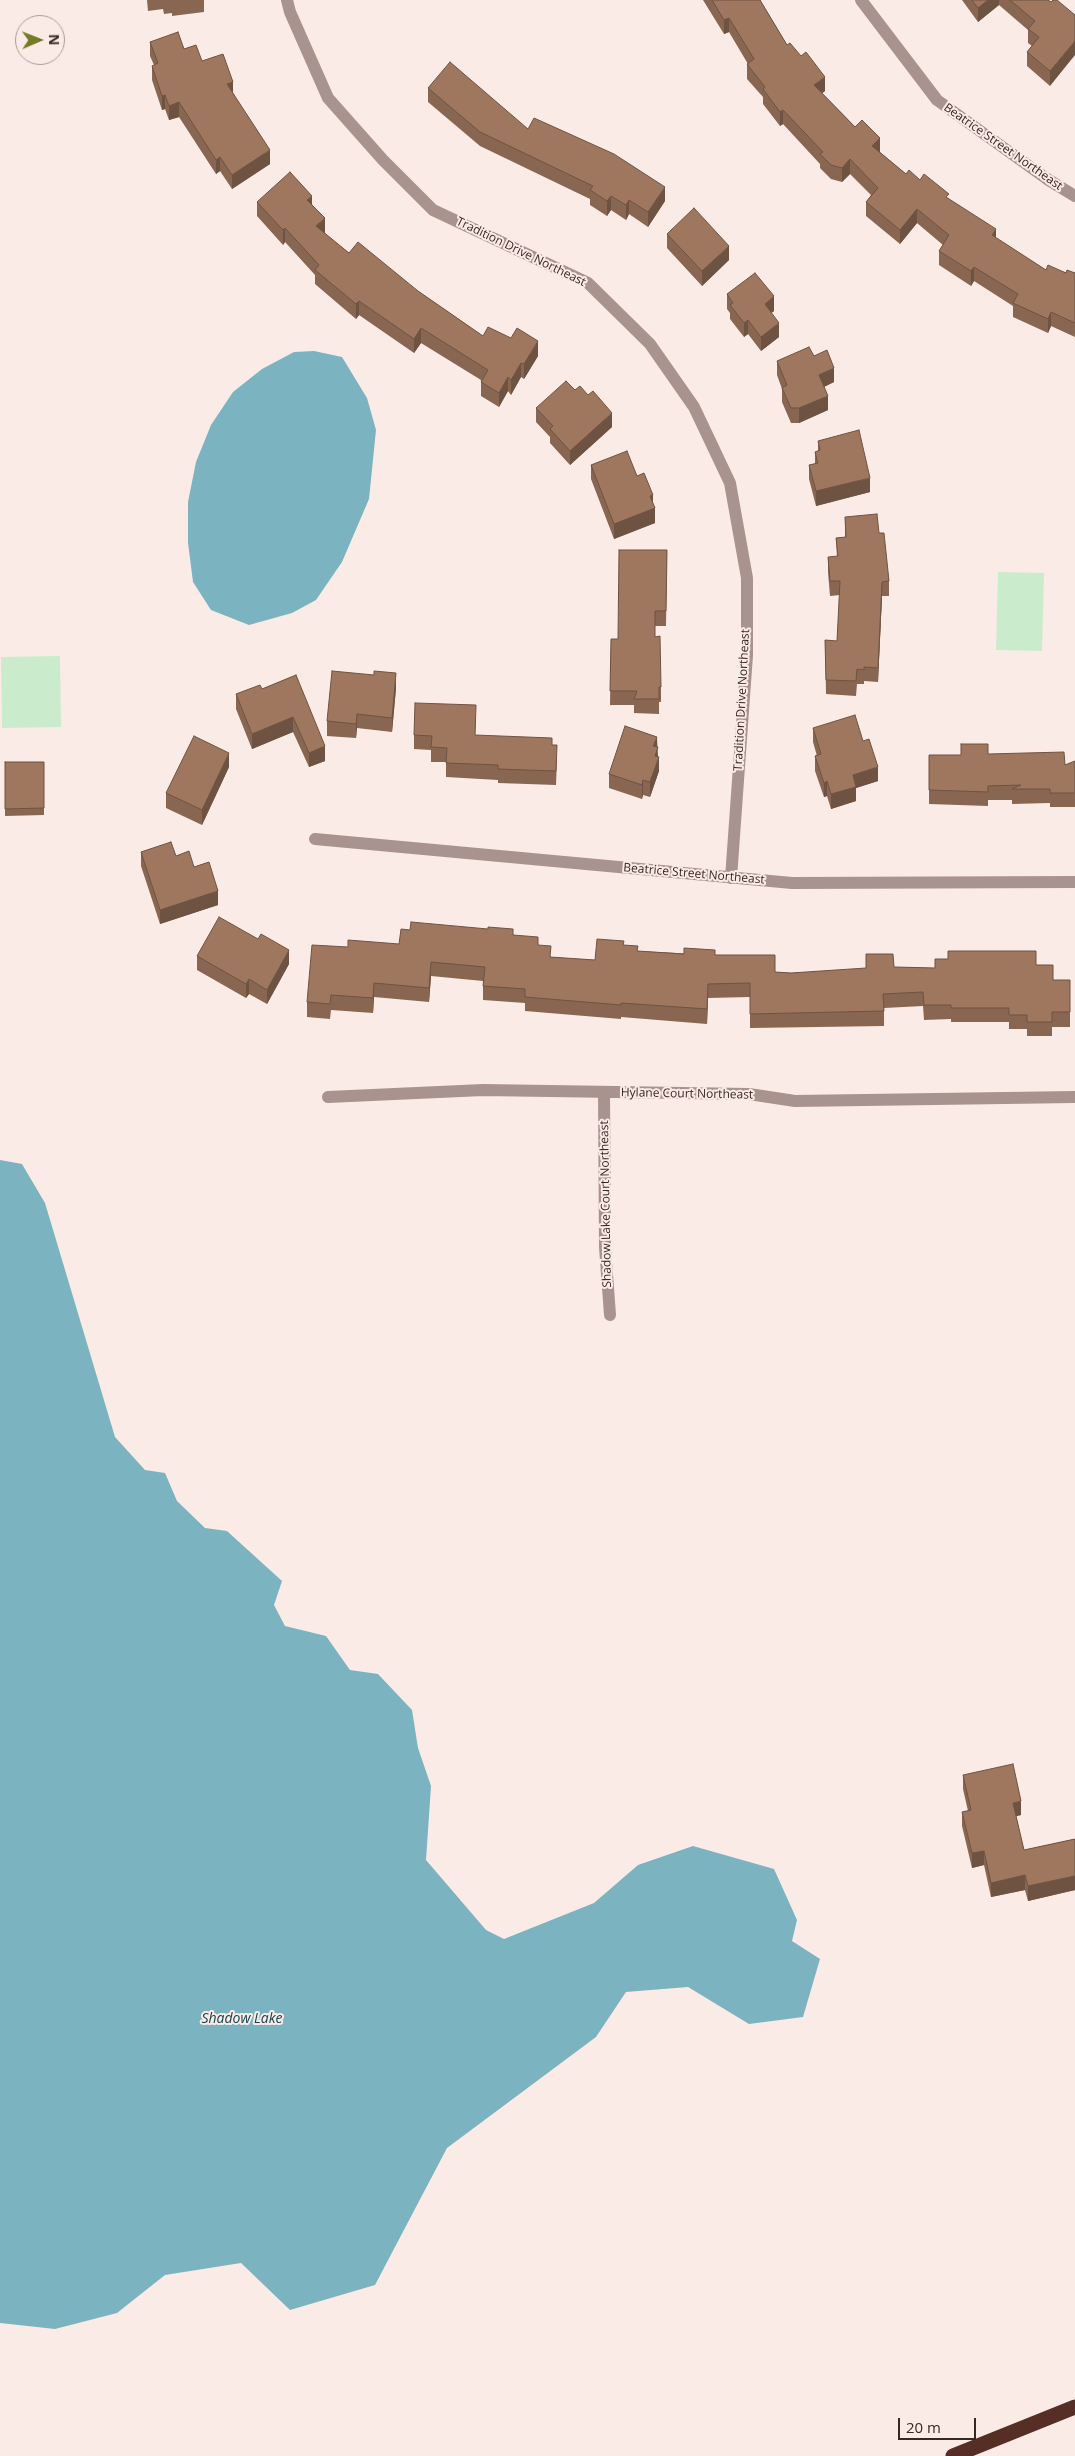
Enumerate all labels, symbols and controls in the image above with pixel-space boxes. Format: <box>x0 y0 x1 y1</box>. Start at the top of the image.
north arrow <box>15 15 65 65</box>
text: N <box>45 34 64 46</box>
street label: Beatrice Street Northeast <box>941 100 1065 194</box>
street label: Tradition Drive Northeast <box>454 214 588 290</box>
street label: Tradition Drive Northeast <box>731 629 753 771</box>
street label: Beatrice Street Northeast <box>623 861 765 887</box>
street label: Hylane Court Northeast <box>621 1086 753 1102</box>
street label: Shadow Lake Court Northeast <box>597 1120 615 1288</box>
water label: Shadow Lake <box>201 2011 283 2027</box>
scale bar <box>900 2408 978 2440</box>
text: 20 m <box>906 2417 941 2437</box>

